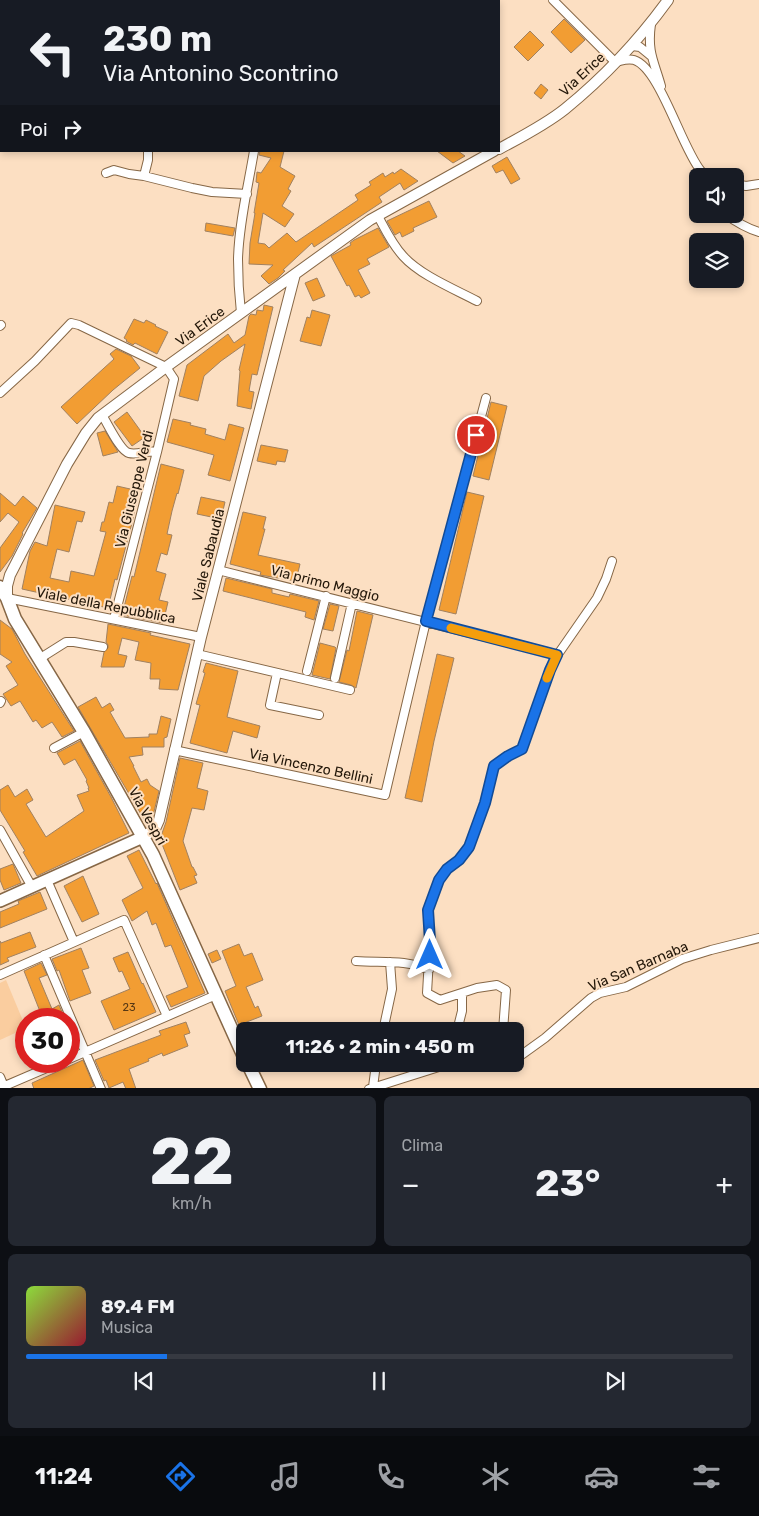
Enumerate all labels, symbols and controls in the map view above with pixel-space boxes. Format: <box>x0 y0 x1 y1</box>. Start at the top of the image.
text: 230 m <box>103 18 212 60</box>
icon: left <box>20 20 85 85</box>
street label: Via Erice <box>556 49 609 100</box>
text: Via Antonino Scontrino <box>103 60 339 87</box>
icon: right <box>58 115 86 143</box>
text: Poi <box>20 118 48 141</box>
map controls <box>689 168 744 288</box>
button: sound <box>689 168 744 223</box>
button: layers <box>689 233 744 288</box>
street label: Via Erice <box>172 303 228 350</box>
pin <box>455 414 497 456</box>
icon: arrive <box>462 421 490 449</box>
street label: Via Giuseppe Verdi <box>112 428 157 550</box>
street label: Viale Sabaudia <box>189 507 228 603</box>
street label: Via primo Maggio <box>269 562 381 605</box>
street label: Viale della Repubblica <box>35 584 177 627</box>
street label: Via Vincenzo Bellini <box>247 745 374 788</box>
street label: Via Vespri <box>125 784 170 848</box>
position arrow <box>403 928 455 980</box>
street label: Via San Barnaba <box>586 938 691 995</box>
house number: 23 <box>122 1001 136 1014</box>
speed limit sign: 30 <box>15 1008 80 1073</box>
text: 11:26 · 2 min · 450 m <box>286 1035 474 1058</box>
text: 22 <box>149 1123 234 1200</box>
text: Clima <box>402 1136 443 1155</box>
text: 23° <box>535 1160 600 1206</box>
text: − <box>402 1168 420 1201</box>
text: + <box>716 1168 733 1201</box>
text: km/h <box>172 1194 212 1213</box>
text: 89.4 FM <box>101 1295 175 1318</box>
text: Musica <box>101 1318 153 1337</box>
icon: previous <box>130 1367 158 1395</box>
icon: pause <box>365 1367 393 1395</box>
icon: next <box>601 1367 629 1395</box>
icon: directions <box>163 1459 198 1494</box>
icon: music <box>268 1459 303 1494</box>
icon: phone <box>373 1459 408 1494</box>
icon: climate <box>478 1459 513 1494</box>
icon: car <box>584 1459 619 1494</box>
icon: filters <box>689 1459 724 1494</box>
text: 11:24 <box>35 1463 93 1490</box>

